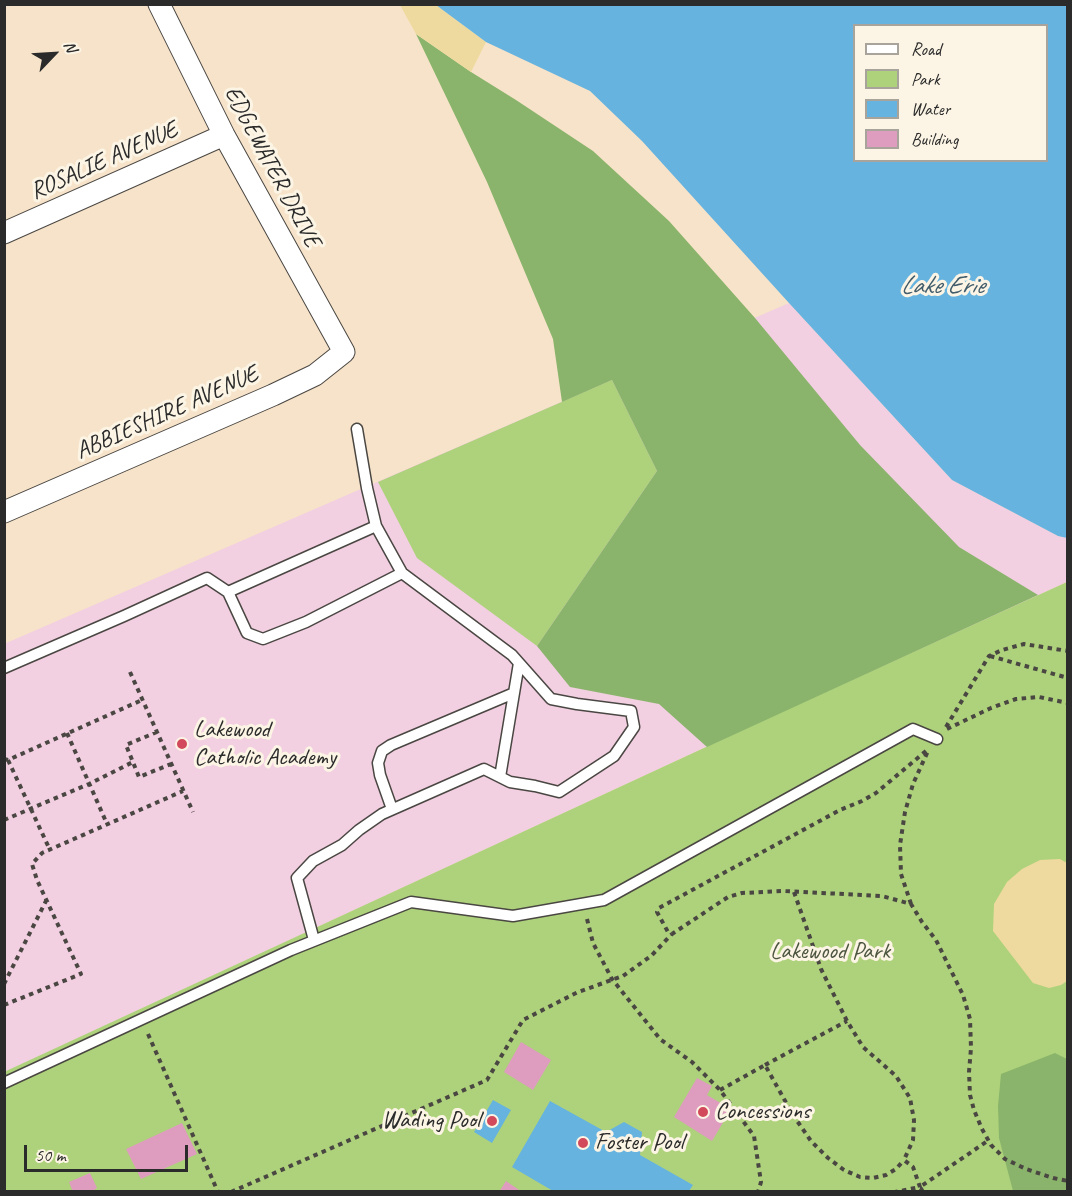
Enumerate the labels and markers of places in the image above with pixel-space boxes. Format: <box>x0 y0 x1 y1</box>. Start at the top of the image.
place label: Lakewood Catholic Academy <box>194 716 336 772</box>
marker: Lakewood Catholic Academy <box>175 737 189 751</box>
place label: Concessions <box>715 1098 810 1126</box>
marker: Concessions <box>696 1105 710 1119</box>
place label: Wading Pool <box>382 1107 480 1135</box>
marker: Wading Pool <box>485 1114 499 1128</box>
place label: Foster Pool <box>595 1129 684 1157</box>
marker: Foster Pool <box>576 1136 590 1150</box>

